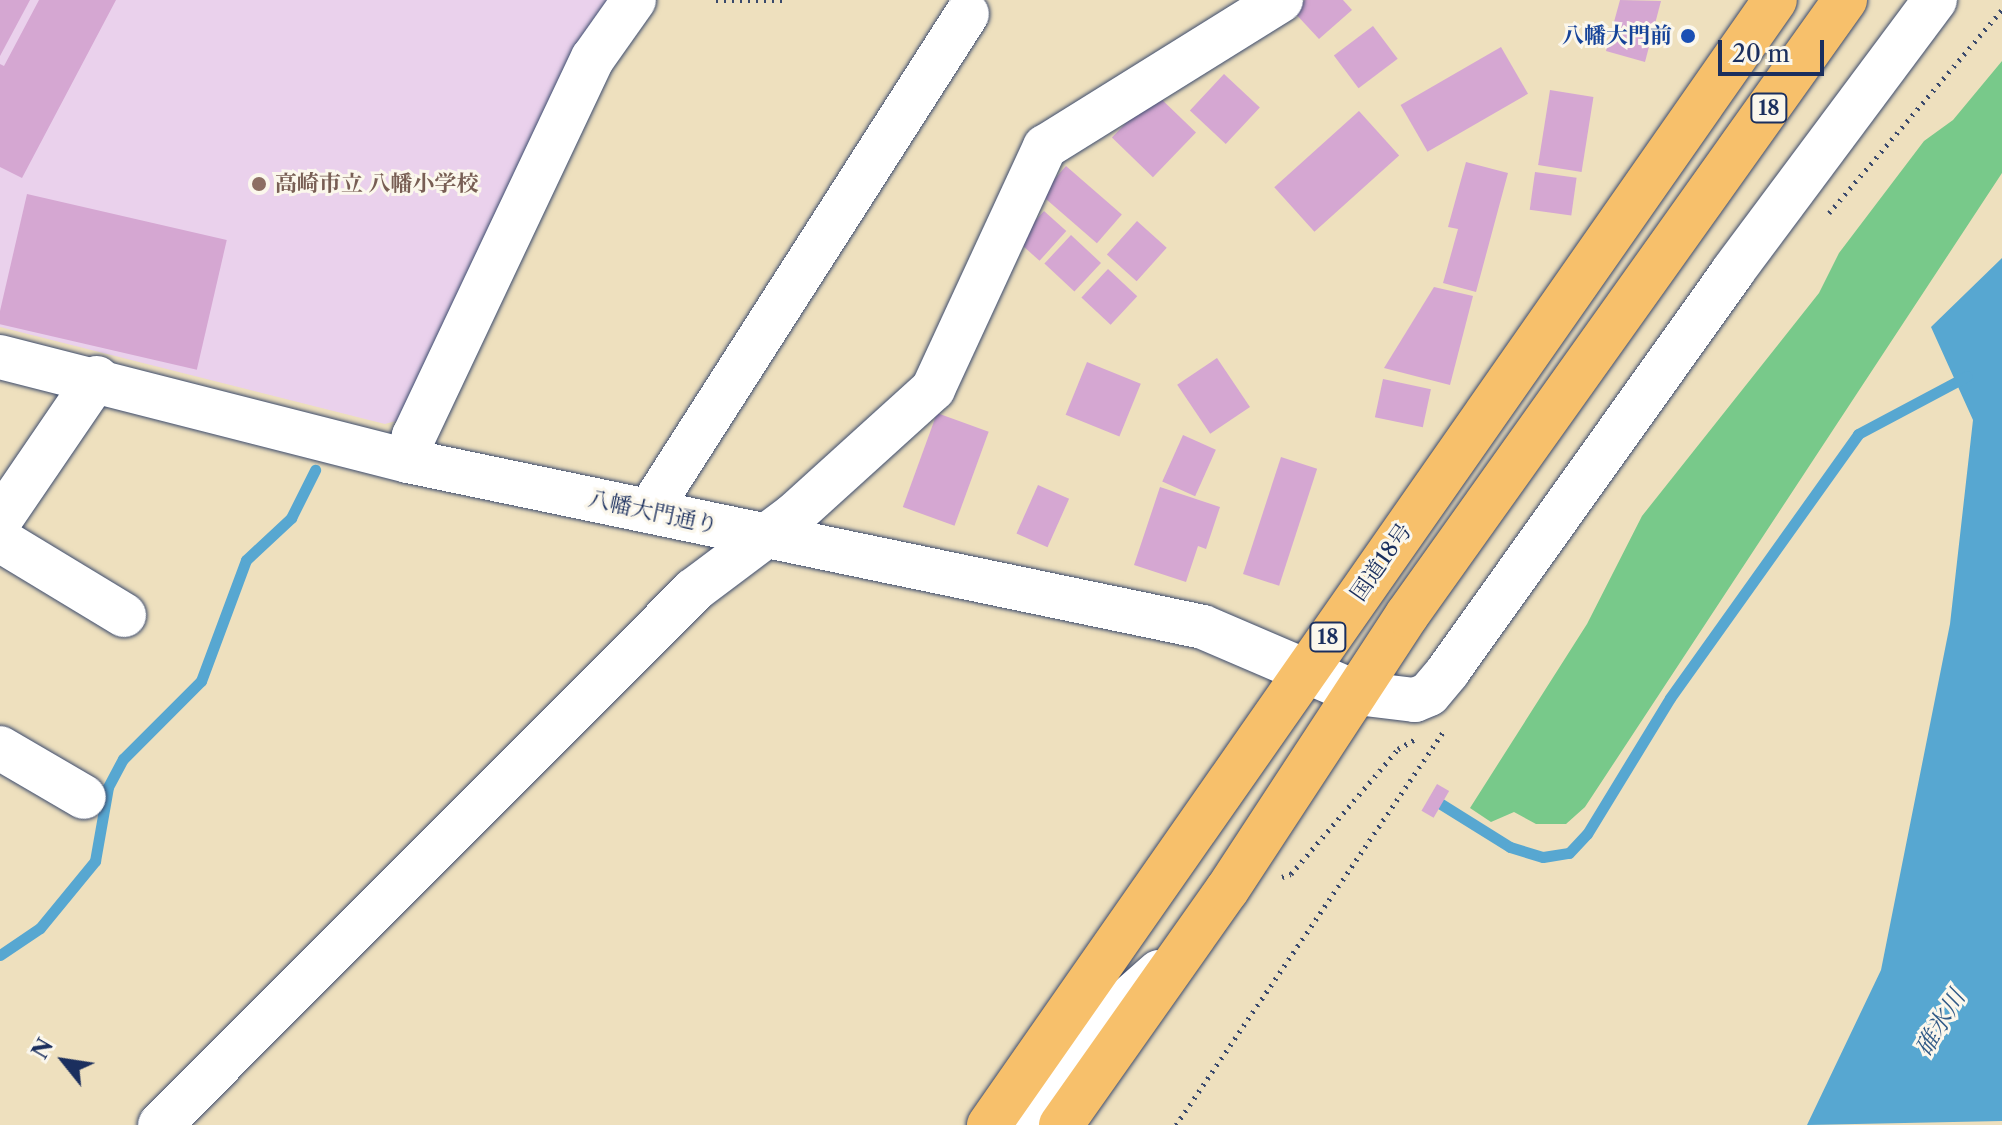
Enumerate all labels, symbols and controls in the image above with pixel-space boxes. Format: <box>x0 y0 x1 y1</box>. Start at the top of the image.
place label: 八幡大門前 <box>1562 23 1672 49</box>
scale bar <box>1722 24 1828 74</box>
marker: 八幡大門前 <box>1679 27 1697 45</box>
text: 20 m <box>1732 39 1790 68</box>
road number: 18 <box>1749 92 1789 124</box>
place label: 高崎市立 八幡小学校 <box>275 171 479 197</box>
marker: 高崎市立 八幡小学校 <box>250 175 268 193</box>
street label: 八幡大門通り <box>586 485 720 539</box>
street label: 国道18号 <box>1345 518 1417 606</box>
road number: 18 <box>1308 621 1348 653</box>
water label: 碓氷川 <box>1909 985 1971 1061</box>
north arrow <box>24 1021 104 1101</box>
text: N <box>26 1034 59 1064</box>

